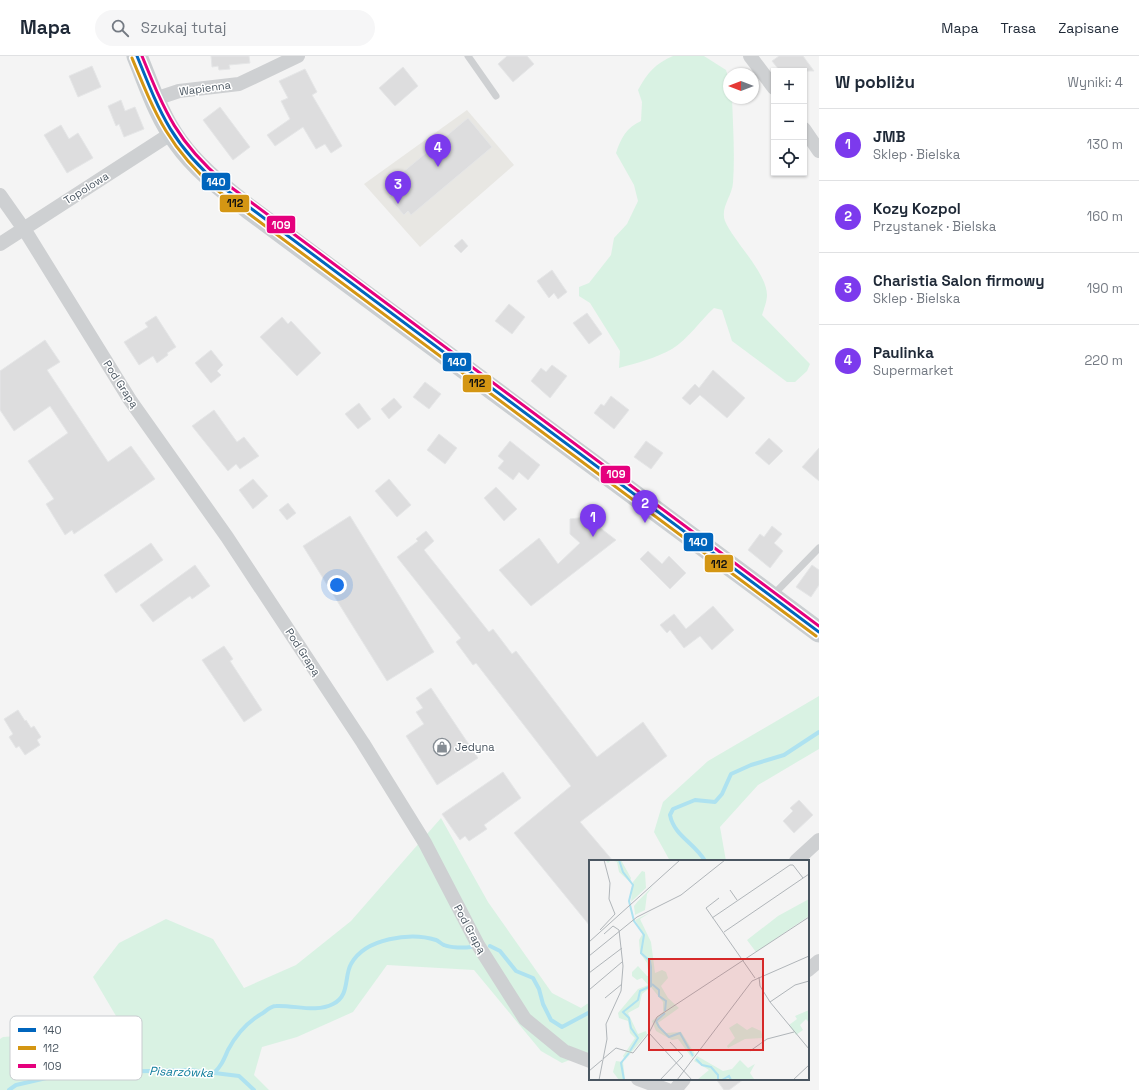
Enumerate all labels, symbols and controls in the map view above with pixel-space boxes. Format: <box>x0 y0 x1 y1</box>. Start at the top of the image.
search box <box>95 10 375 46</box>
text: Mapa <box>20 15 71 40</box>
icon: search <box>109 17 131 39</box>
text: Szukaj tutaj <box>141 18 226 37</box>
text: Mapa <box>941 19 979 37</box>
text: Trasa <box>1001 19 1036 37</box>
text: Zapisane <box>1058 19 1119 37</box>
north arrow <box>723 68 759 104</box>
map controls <box>771 68 807 176</box>
button: + <box>771 68 807 104</box>
text: W pobliżu <box>835 71 915 93</box>
text: Wyniki: 4 <box>1068 74 1123 91</box>
street label: Wapienna <box>178 77 232 99</box>
button: − <box>771 104 807 140</box>
text: JMB <box>873 127 905 146</box>
pin: 4 <box>425 134 451 167</box>
text: 1 <box>845 136 851 153</box>
text: 130 m <box>1087 136 1123 153</box>
button: locate <box>771 140 807 176</box>
text: Sklep · Bielska <box>873 146 960 163</box>
street label: Topolowa <box>61 168 112 207</box>
pin: 3 <box>385 171 411 204</box>
line badge: 140 <box>201 172 231 191</box>
text: 140 <box>206 175 226 189</box>
line badge: 112 <box>219 194 250 213</box>
text: 112 <box>227 196 244 210</box>
text: Kozy Kozpol <box>873 199 961 218</box>
text: 2 <box>844 208 852 225</box>
text: 160 m <box>1087 208 1123 225</box>
line badge: 109 <box>266 215 296 234</box>
text: 109 <box>272 218 291 232</box>
text: Przystanek · Bielska <box>873 218 996 235</box>
text: Charistia Salon firmowy <box>873 271 1045 290</box>
text: 3 <box>844 280 852 297</box>
text: 190 m <box>1087 280 1123 297</box>
text: Sklep · Bielska <box>873 290 960 307</box>
text: Paulinka <box>873 343 934 362</box>
line badge: 140 <box>442 352 472 372</box>
text: 4 <box>844 352 852 369</box>
text: 220 m <box>1084 352 1123 369</box>
text: 140 <box>447 355 467 369</box>
street label: Pod Grapą <box>100 357 142 411</box>
text: Supermarket <box>873 362 954 379</box>
line badge: 112 <box>462 374 492 393</box>
text: 112 <box>469 376 486 390</box>
line badge: 109 <box>600 465 631 484</box>
text: 109 <box>607 467 626 481</box>
pin: 2 <box>632 490 658 523</box>
pin: 1 <box>580 504 606 537</box>
line badge: 140 <box>683 532 714 552</box>
text: 140 <box>688 535 708 549</box>
line badge: 112 <box>704 554 734 573</box>
text: 112 <box>711 557 728 571</box>
your location <box>327 575 347 595</box>
street label: Pod Grapą <box>282 625 324 679</box>
shop icon: Jedyna <box>432 737 452 757</box>
place label: Jedyna <box>455 740 495 754</box>
inset map <box>589 860 809 1080</box>
street label: Pod Grapą <box>451 902 490 957</box>
legend <box>10 1016 142 1080</box>
text: 140 <box>43 1023 62 1037</box>
text: 112 <box>43 1041 59 1055</box>
text: 109 <box>43 1059 62 1073</box>
water label: Pisarzówka <box>149 1063 213 1081</box>

